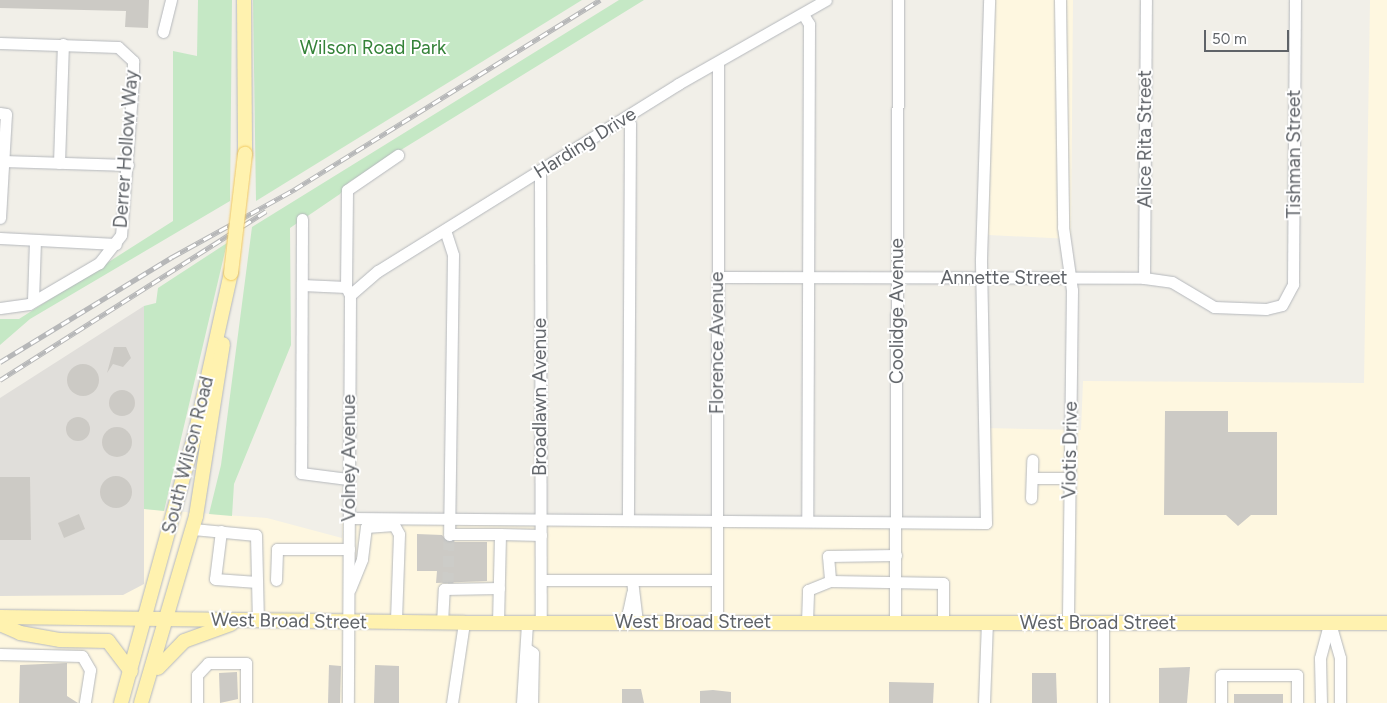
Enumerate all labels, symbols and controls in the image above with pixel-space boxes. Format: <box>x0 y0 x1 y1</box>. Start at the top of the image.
scale bar <box>1207 20 1292 52</box>
text: 50 m <box>1212 30 1247 48</box>
park label: Wilson Road Park <box>300 37 446 59</box>
street label: Derrer Hollow Way <box>109 69 143 229</box>
street label: Alice Rita Street <box>1134 70 1156 208</box>
street label: Tishman Street <box>1283 90 1305 218</box>
street label: Harding Drive <box>530 103 640 183</box>
street label: Coolidge Avenue <box>886 238 908 384</box>
street label: Annette Street <box>940 267 1068 289</box>
street label: Florence Avenue <box>706 272 728 414</box>
street label: Broadlawn Avenue <box>529 318 551 476</box>
street label: South Wilson Road <box>157 374 219 536</box>
street label: Volney Avenue <box>338 394 360 522</box>
street label: Viotis Drive <box>1058 401 1082 499</box>
street label: West Broad Street <box>211 608 367 634</box>
street label: West Broad Street <box>615 611 771 633</box>
street label: West Broad Street <box>1020 612 1176 634</box>

